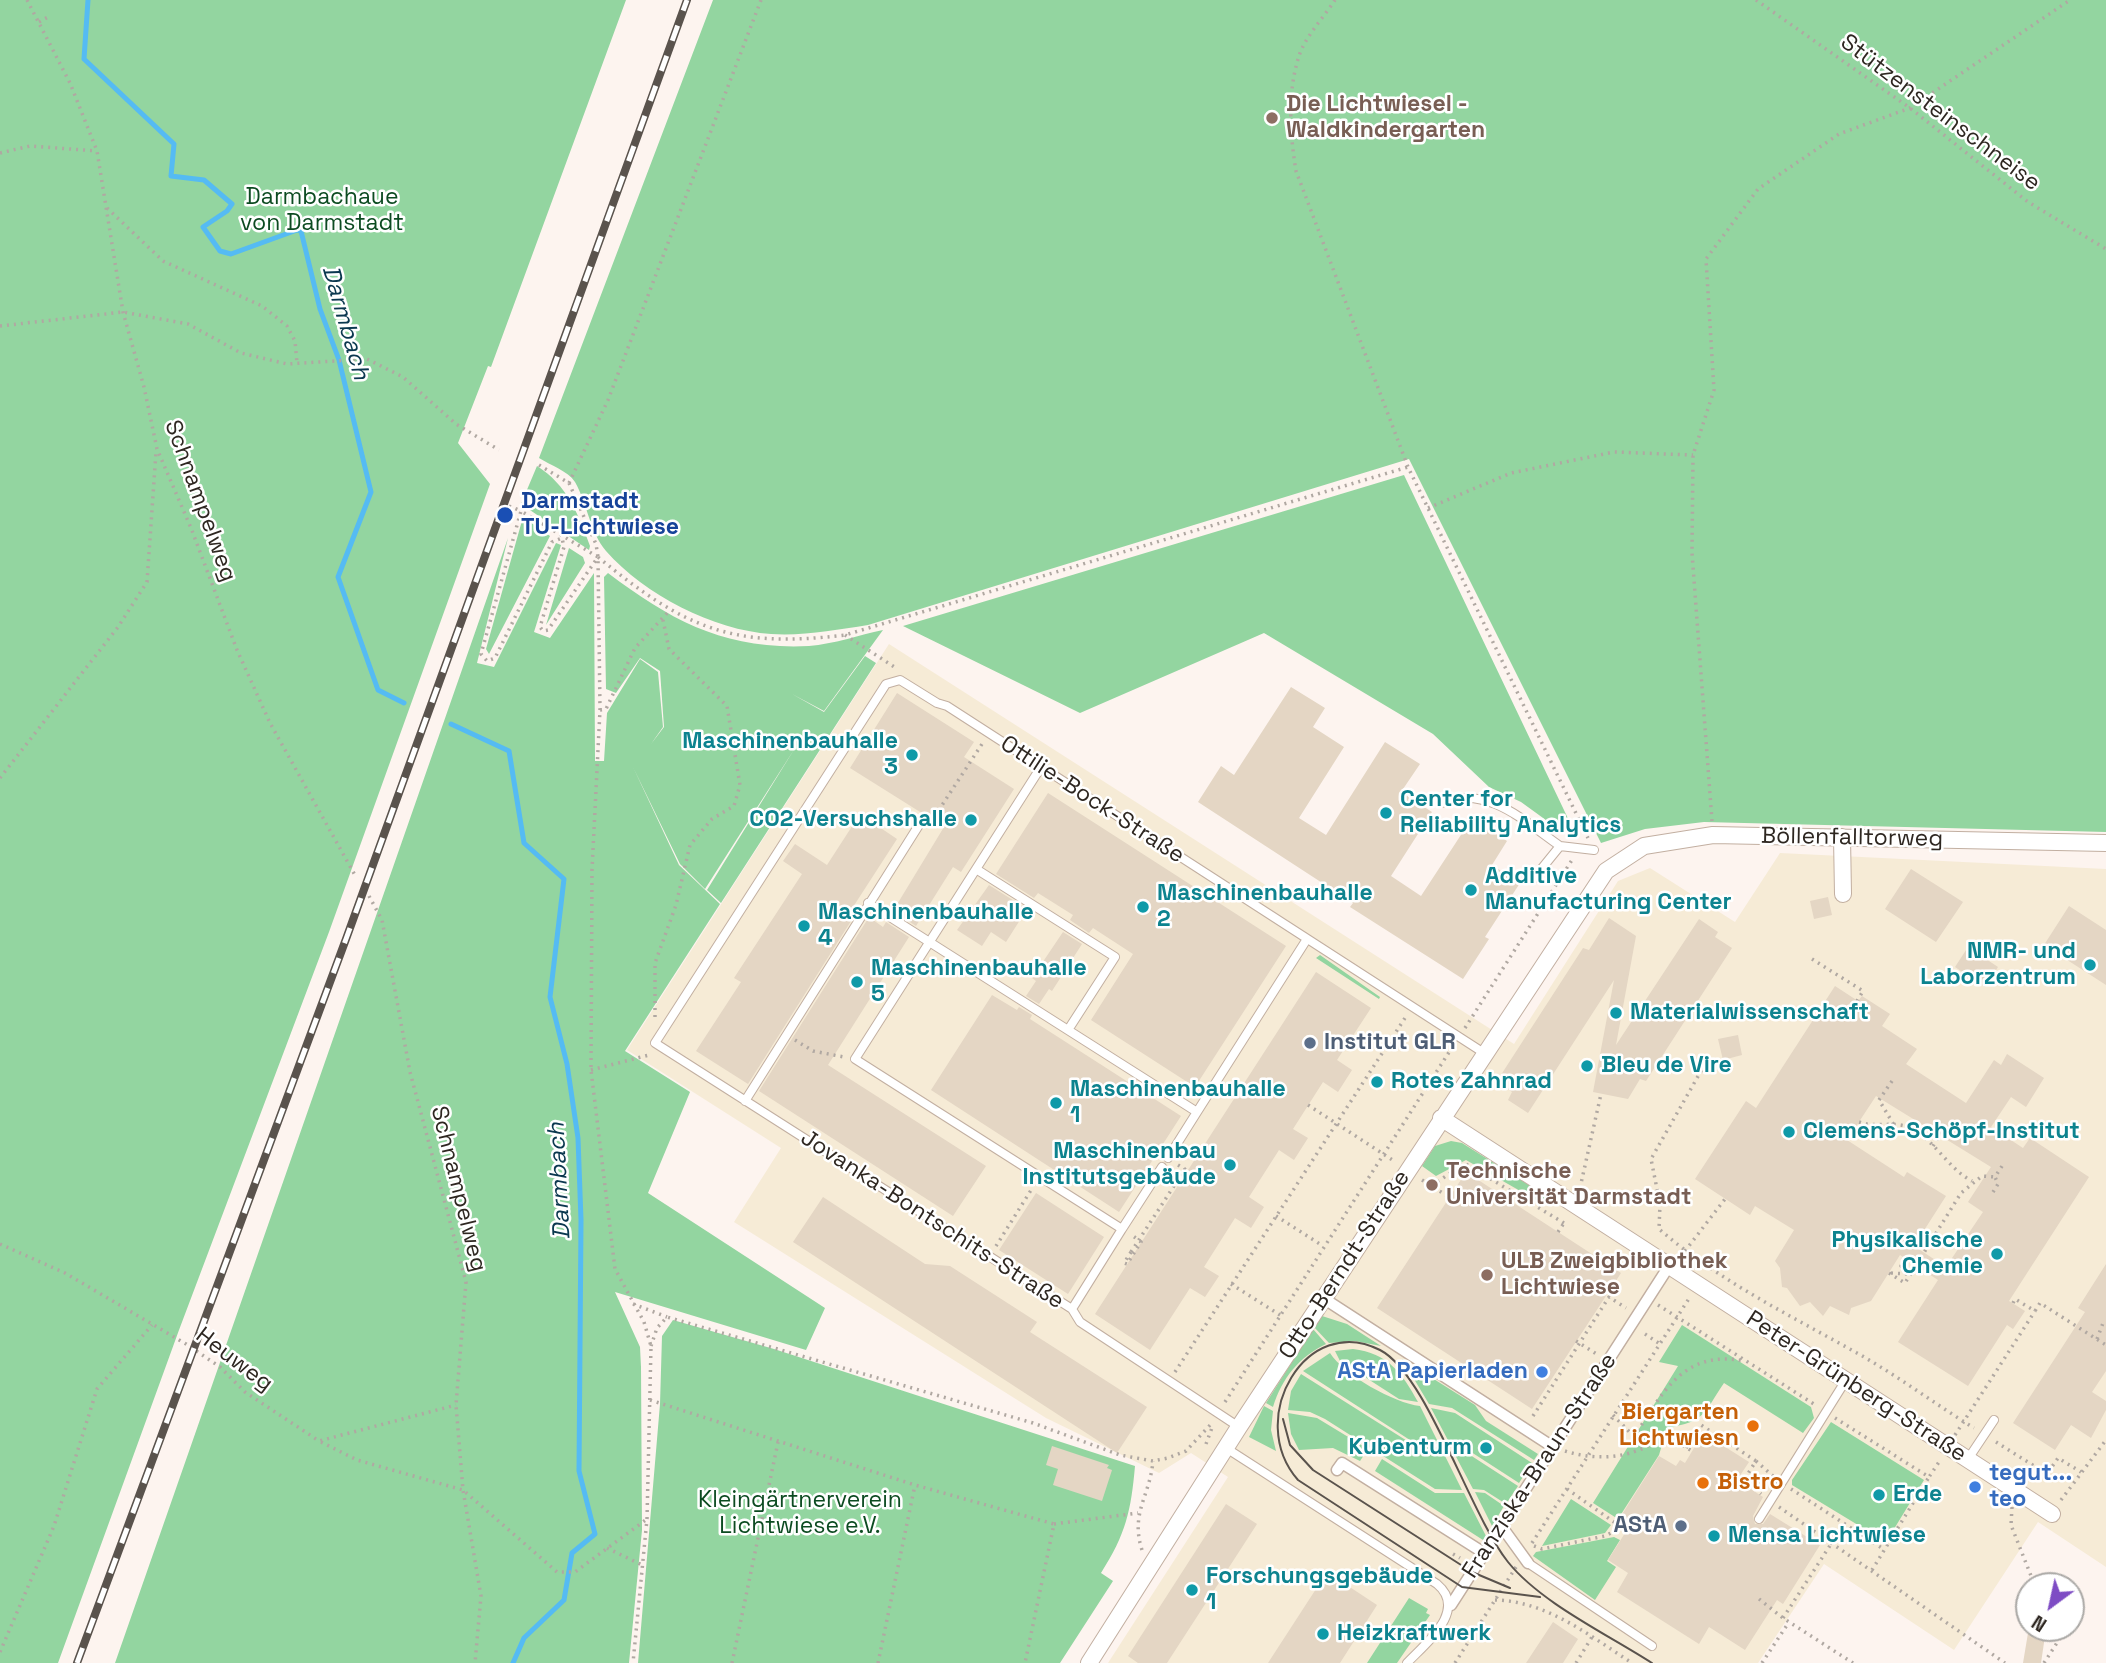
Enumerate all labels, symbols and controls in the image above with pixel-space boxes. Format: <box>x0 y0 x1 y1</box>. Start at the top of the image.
street label: Stützensteinschneise <box>1835 29 2045 197</box>
place label: Die Lichtwiesel - Waldkindergarten <box>1286 91 1485 145</box>
marker: Die Lichtwiesel - Waldkindergarten <box>1264 110 1280 126</box>
park label: Darmbachaue von Darmstadt <box>240 184 404 238</box>
water label: Darmbach <box>315 263 375 383</box>
street label: Schnampelweg <box>158 417 242 585</box>
place label: Darmstadt TU-Lichtwiese <box>521 488 679 542</box>
marker: Darmstadt TU-Lichtwiese <box>495 505 515 525</box>
place label: Maschinenbauhalle 3 <box>682 728 898 782</box>
street label: Ottilie-Bock-Straße <box>995 730 1189 870</box>
marker: Maschinenbauhalle 3 <box>904 747 920 763</box>
place label: Center for Reliability Analytics <box>1400 786 1621 840</box>
marker: Center for Reliability Analytics <box>1378 805 1394 821</box>
place label: CO2-Versuchshalle <box>749 806 957 834</box>
marker: CO2-Versuchshalle <box>963 812 979 828</box>
street label: Böllenfalltorweg <box>1761 823 1943 853</box>
place label: Additive Manufacturing Center <box>1485 863 1732 917</box>
place label: Maschinenbauhalle 2 <box>1157 880 1373 934</box>
marker: Additive Manufacturing Center <box>1463 882 1479 898</box>
place label: Maschinenbauhalle 4 <box>818 899 1034 953</box>
marker: Maschinenbauhalle 2 <box>1135 899 1151 915</box>
marker: Maschinenbauhalle 4 <box>796 918 812 934</box>
place label: NMR- und Laborzentrum <box>1920 938 2076 992</box>
place label: Maschinenbauhalle 5 <box>871 955 1087 1009</box>
marker: NMR- und Laborzentrum <box>2082 957 2098 973</box>
marker: Maschinenbauhalle 5 <box>849 974 865 990</box>
place label: Materialwissenschaft <box>1630 999 1869 1027</box>
marker: Materialwissenschaft <box>1608 1005 1624 1021</box>
place label: Institut GLR <box>1324 1029 1456 1057</box>
marker: Institut GLR <box>1302 1035 1318 1051</box>
place label: Bleu de Vire <box>1601 1052 1732 1080</box>
marker: Bleu de Vire <box>1579 1058 1595 1074</box>
place label: Rotes Zahnrad <box>1391 1068 1552 1096</box>
marker: Rotes Zahnrad <box>1369 1074 1385 1090</box>
place label: Maschinenbauhalle 1 <box>1070 1076 1286 1130</box>
marker: Maschinenbauhalle 1 <box>1048 1095 1064 1111</box>
street label: Schnampelweg <box>424 1103 492 1275</box>
place label: Clemens-Schöpf-Institut <box>1803 1118 2080 1146</box>
water label: Darmbach <box>543 1122 577 1240</box>
street label: Jovanka-Bontschits-Straße <box>795 1124 1069 1316</box>
marker: Clemens-Schöpf-Institut <box>1781 1124 1797 1140</box>
place label: Maschinenbau Institutsgebäude <box>1022 1138 1216 1192</box>
marker: Maschinenbau Institutsgebäude <box>1222 1157 1238 1173</box>
place label: Technische Universität Darmstadt <box>1446 1158 1691 1212</box>
street label: Otto-Berndt-Straße <box>1274 1165 1416 1365</box>
marker: Technische Universität Darmstadt <box>1424 1177 1440 1193</box>
place label: Physikalische Chemie <box>1832 1227 1983 1281</box>
marker: Physikalische Chemie <box>1989 1246 2005 1262</box>
place label: ULB Zweigbibliothek Lichtwiese <box>1501 1248 1728 1302</box>
marker: ULB Zweigbibliothek Lichtwiese <box>1479 1267 1495 1283</box>
street label: Peter-Grünberg-Straße <box>1741 1305 1971 1469</box>
street label: Heuweg <box>190 1322 278 1398</box>
street label: Franziska-Braun-Straße <box>1457 1348 1623 1584</box>
place label: AStA Papierladen <box>1337 1358 1528 1386</box>
marker: AStA Papierladen <box>1534 1364 1550 1380</box>
place label: Biergarten Lichtwiesn <box>1619 1399 1739 1453</box>
marker: Biergarten Lichtwiesn <box>1745 1418 1761 1434</box>
place label: Kubenturm <box>1349 1434 1472 1462</box>
marker: Kubenturm <box>1478 1440 1494 1456</box>
place label: tegut... teo <box>1989 1460 2072 1514</box>
place label: Bistro <box>1717 1469 1783 1497</box>
marker: Bistro <box>1695 1475 1711 1491</box>
marker: tegut... teo <box>1967 1479 1983 1495</box>
place label: Erde <box>1893 1481 1942 1509</box>
park label: Kleingärtnerverein Lichtwiese e.V. <box>698 1487 902 1541</box>
marker: Erde <box>1871 1487 1887 1503</box>
place label: AStA <box>1613 1512 1667 1540</box>
marker: AStA <box>1673 1518 1689 1534</box>
place label: Mensa Lichtwiese <box>1728 1522 1926 1550</box>
marker: Mensa Lichtwiese <box>1706 1528 1722 1544</box>
place label: Forschungsgebäude 1 <box>1206 1563 1433 1617</box>
north arrow <box>2015 1572 2085 1642</box>
marker: Forschungsgebäude 1 <box>1184 1582 1200 1598</box>
text: N <box>2027 1609 2052 1637</box>
place label: Heizkraftwerk <box>1337 1620 1491 1648</box>
marker: Heizkraftwerk <box>1315 1626 1331 1642</box>

